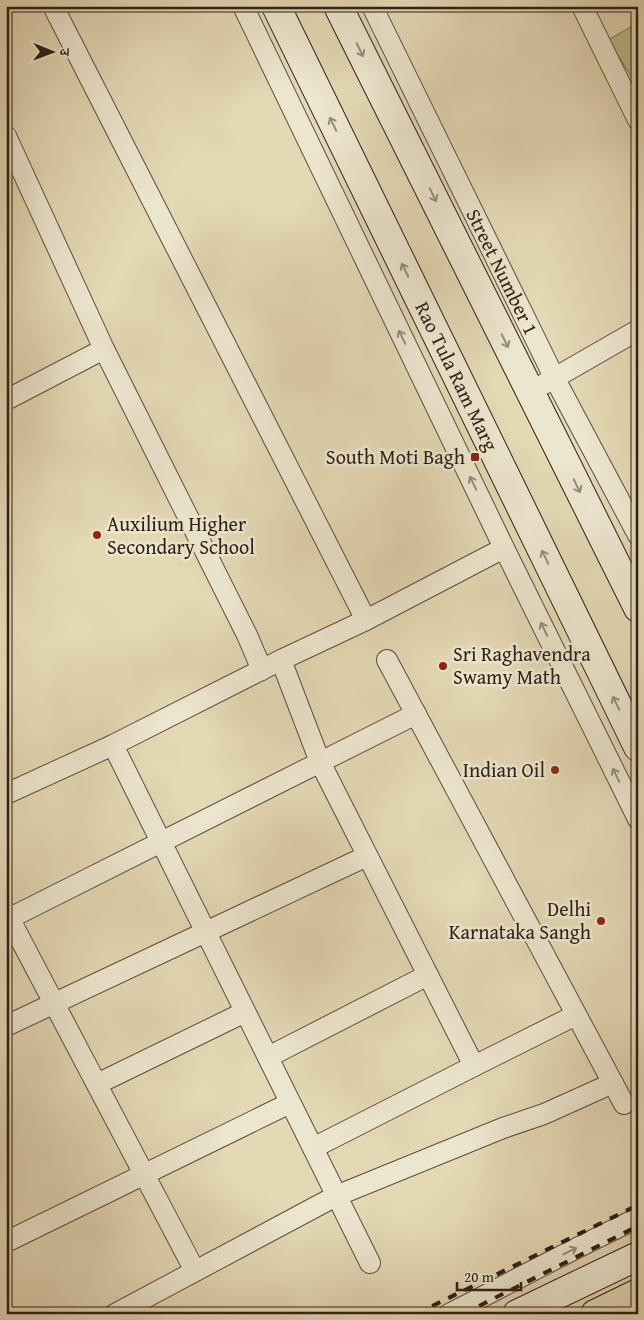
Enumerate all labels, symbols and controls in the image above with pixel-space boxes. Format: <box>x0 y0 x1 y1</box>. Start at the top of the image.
north arrow <box>28 28 78 78</box>
one-way arrow <box>356 42 365 57</box>
text: उ <box>55 47 75 57</box>
one-way arrow <box>328 116 338 131</box>
one-way arrow <box>428 188 438 203</box>
street label: Street Number 1 <box>460 203 546 340</box>
one-way arrow <box>399 262 409 277</box>
street label: Rao Tula Ram Marg <box>409 296 506 456</box>
one-way arrow <box>397 330 406 345</box>
one-way arrow <box>501 333 510 348</box>
place label: South Moti Bagh <box>326 442 465 471</box>
marker: South Moti Bagh <box>469 451 481 463</box>
one-way arrow <box>467 476 477 491</box>
one-way arrow <box>572 479 582 494</box>
place label: Auxilium Higher Secondary School <box>107 509 255 561</box>
marker: Auxilium Higher Secondary School <box>91 529 103 541</box>
one-way arrow <box>540 550 549 565</box>
one-way arrow <box>539 622 548 637</box>
place label: Sri Raghavendra Swamy Math <box>453 639 591 691</box>
marker: Sri Raghavendra Swamy Math <box>437 660 449 672</box>
one-way arrow <box>611 696 621 711</box>
place label: Indian Oil <box>463 755 545 784</box>
marker: Indian Oil <box>549 764 561 776</box>
one-way arrow <box>611 768 620 783</box>
place label: Delhi Karnataka Sangh <box>449 894 591 946</box>
marker: Delhi Karnataka Sangh <box>595 915 607 927</box>
one-way arrow <box>562 1246 577 1256</box>
scale bar <box>457 1260 520 1292</box>
text: 20 m <box>464 1266 495 1287</box>

